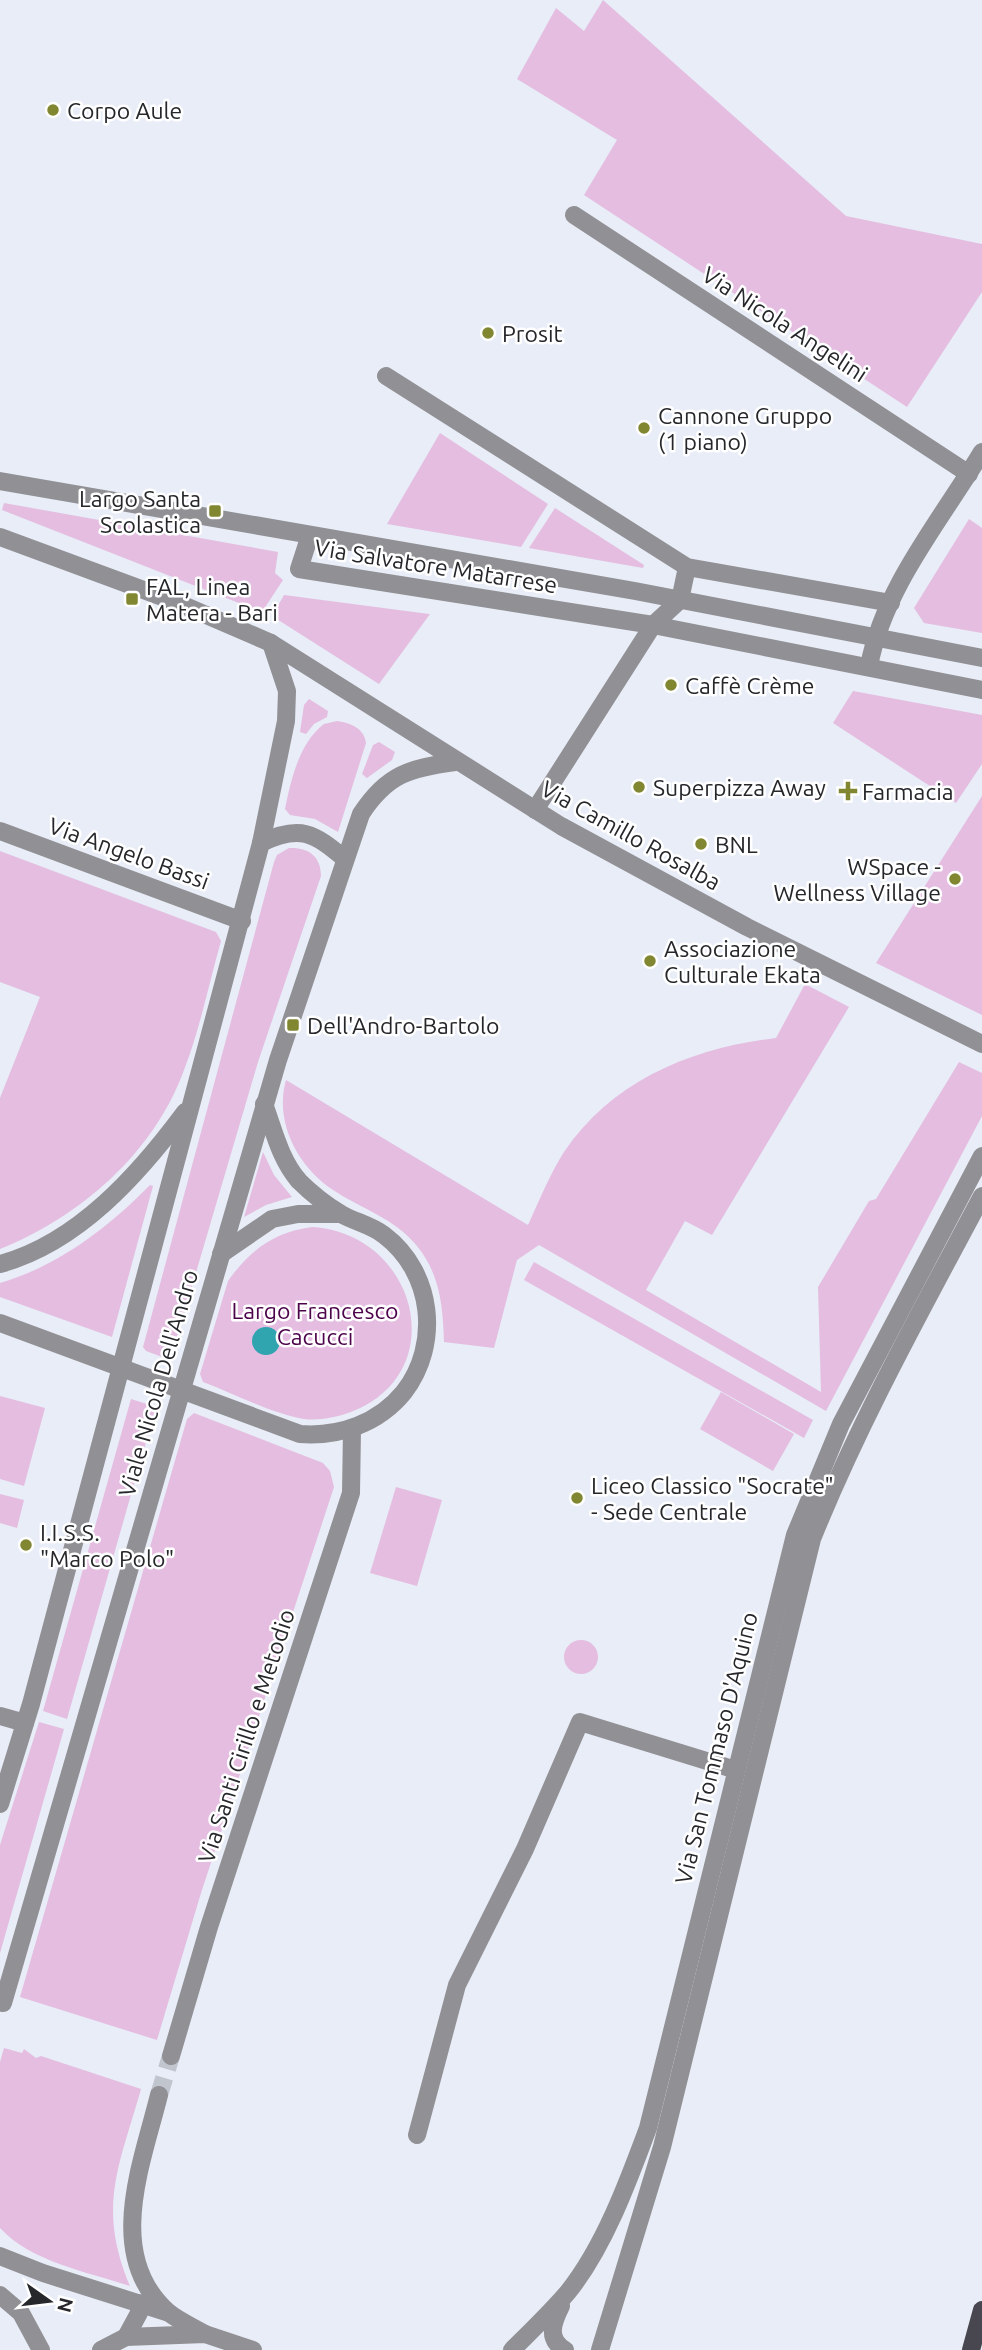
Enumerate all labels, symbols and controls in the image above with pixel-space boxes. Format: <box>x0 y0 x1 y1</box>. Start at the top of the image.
place label: Corpo Aule <box>67 98 182 123</box>
marker: Corpo Aule <box>45 102 61 118</box>
street label: Via Nicola Angelini <box>698 261 872 387</box>
place label: Prosit <box>502 321 563 346</box>
marker: Prosit <box>480 325 496 341</box>
place label: Cannone Gruppo (1 piano) <box>658 403 832 455</box>
marker: Cannone Gruppo (1 piano) <box>636 420 652 436</box>
place label: Largo Santa Scolastica <box>79 486 201 537</box>
marker: Largo Santa Scolastica <box>207 503 223 519</box>
street label: Via Salvatore Matarrese <box>313 534 559 598</box>
place label: FAL, Linea Matera - Bari <box>146 574 278 625</box>
marker: FAL, Linea Matera - Bari <box>124 591 140 607</box>
place label: Caffè Crème <box>685 673 814 698</box>
marker: Caffè Crème <box>663 677 679 693</box>
street label: Via Camillo Rosalba <box>537 775 725 895</box>
place label: Superpizza Away <box>653 775 826 800</box>
marker: Superpizza Away <box>631 779 647 795</box>
place label: Farmacia <box>862 779 954 804</box>
marker: Farmacia <box>840 783 856 799</box>
street label: Via Angelo Bassi <box>45 812 213 894</box>
place label: BNL <box>715 832 758 857</box>
marker: BNL <box>693 836 709 852</box>
place label: WSpace - Wellness Village <box>773 854 941 905</box>
marker: WSpace - Wellness Village <box>947 871 963 887</box>
place label: Associazione Culturale Ekata <box>664 936 821 987</box>
marker: Associazione Culturale Ekata <box>642 953 658 969</box>
place label: Dell'Andro-Bartolo <box>307 1013 499 1038</box>
marker: Dell'Andro-Bartolo <box>285 1017 301 1033</box>
street label: Viale Nicola Dell'Andro <box>114 1267 202 1499</box>
park label: Largo Francesco Cacucci <box>232 1298 398 1349</box>
place label: Liceo Classico "Socrate" - Sede Centrale <box>591 1473 834 1524</box>
marker: Liceo Classico "Socrate" - Sede Centrale <box>569 1490 585 1506</box>
place label: I.I.S.S. "Marco Polo" <box>40 1520 174 1571</box>
marker: I.I.S.S. "Marco Polo" <box>18 1537 34 1553</box>
street label: Via Santi Cirillo e Metodio <box>193 1606 299 1866</box>
street label: Via San Tommaso D'Aquino <box>670 1609 762 1887</box>
north arrow <box>14 2266 84 2336</box>
text: N <box>53 2296 78 2315</box>

